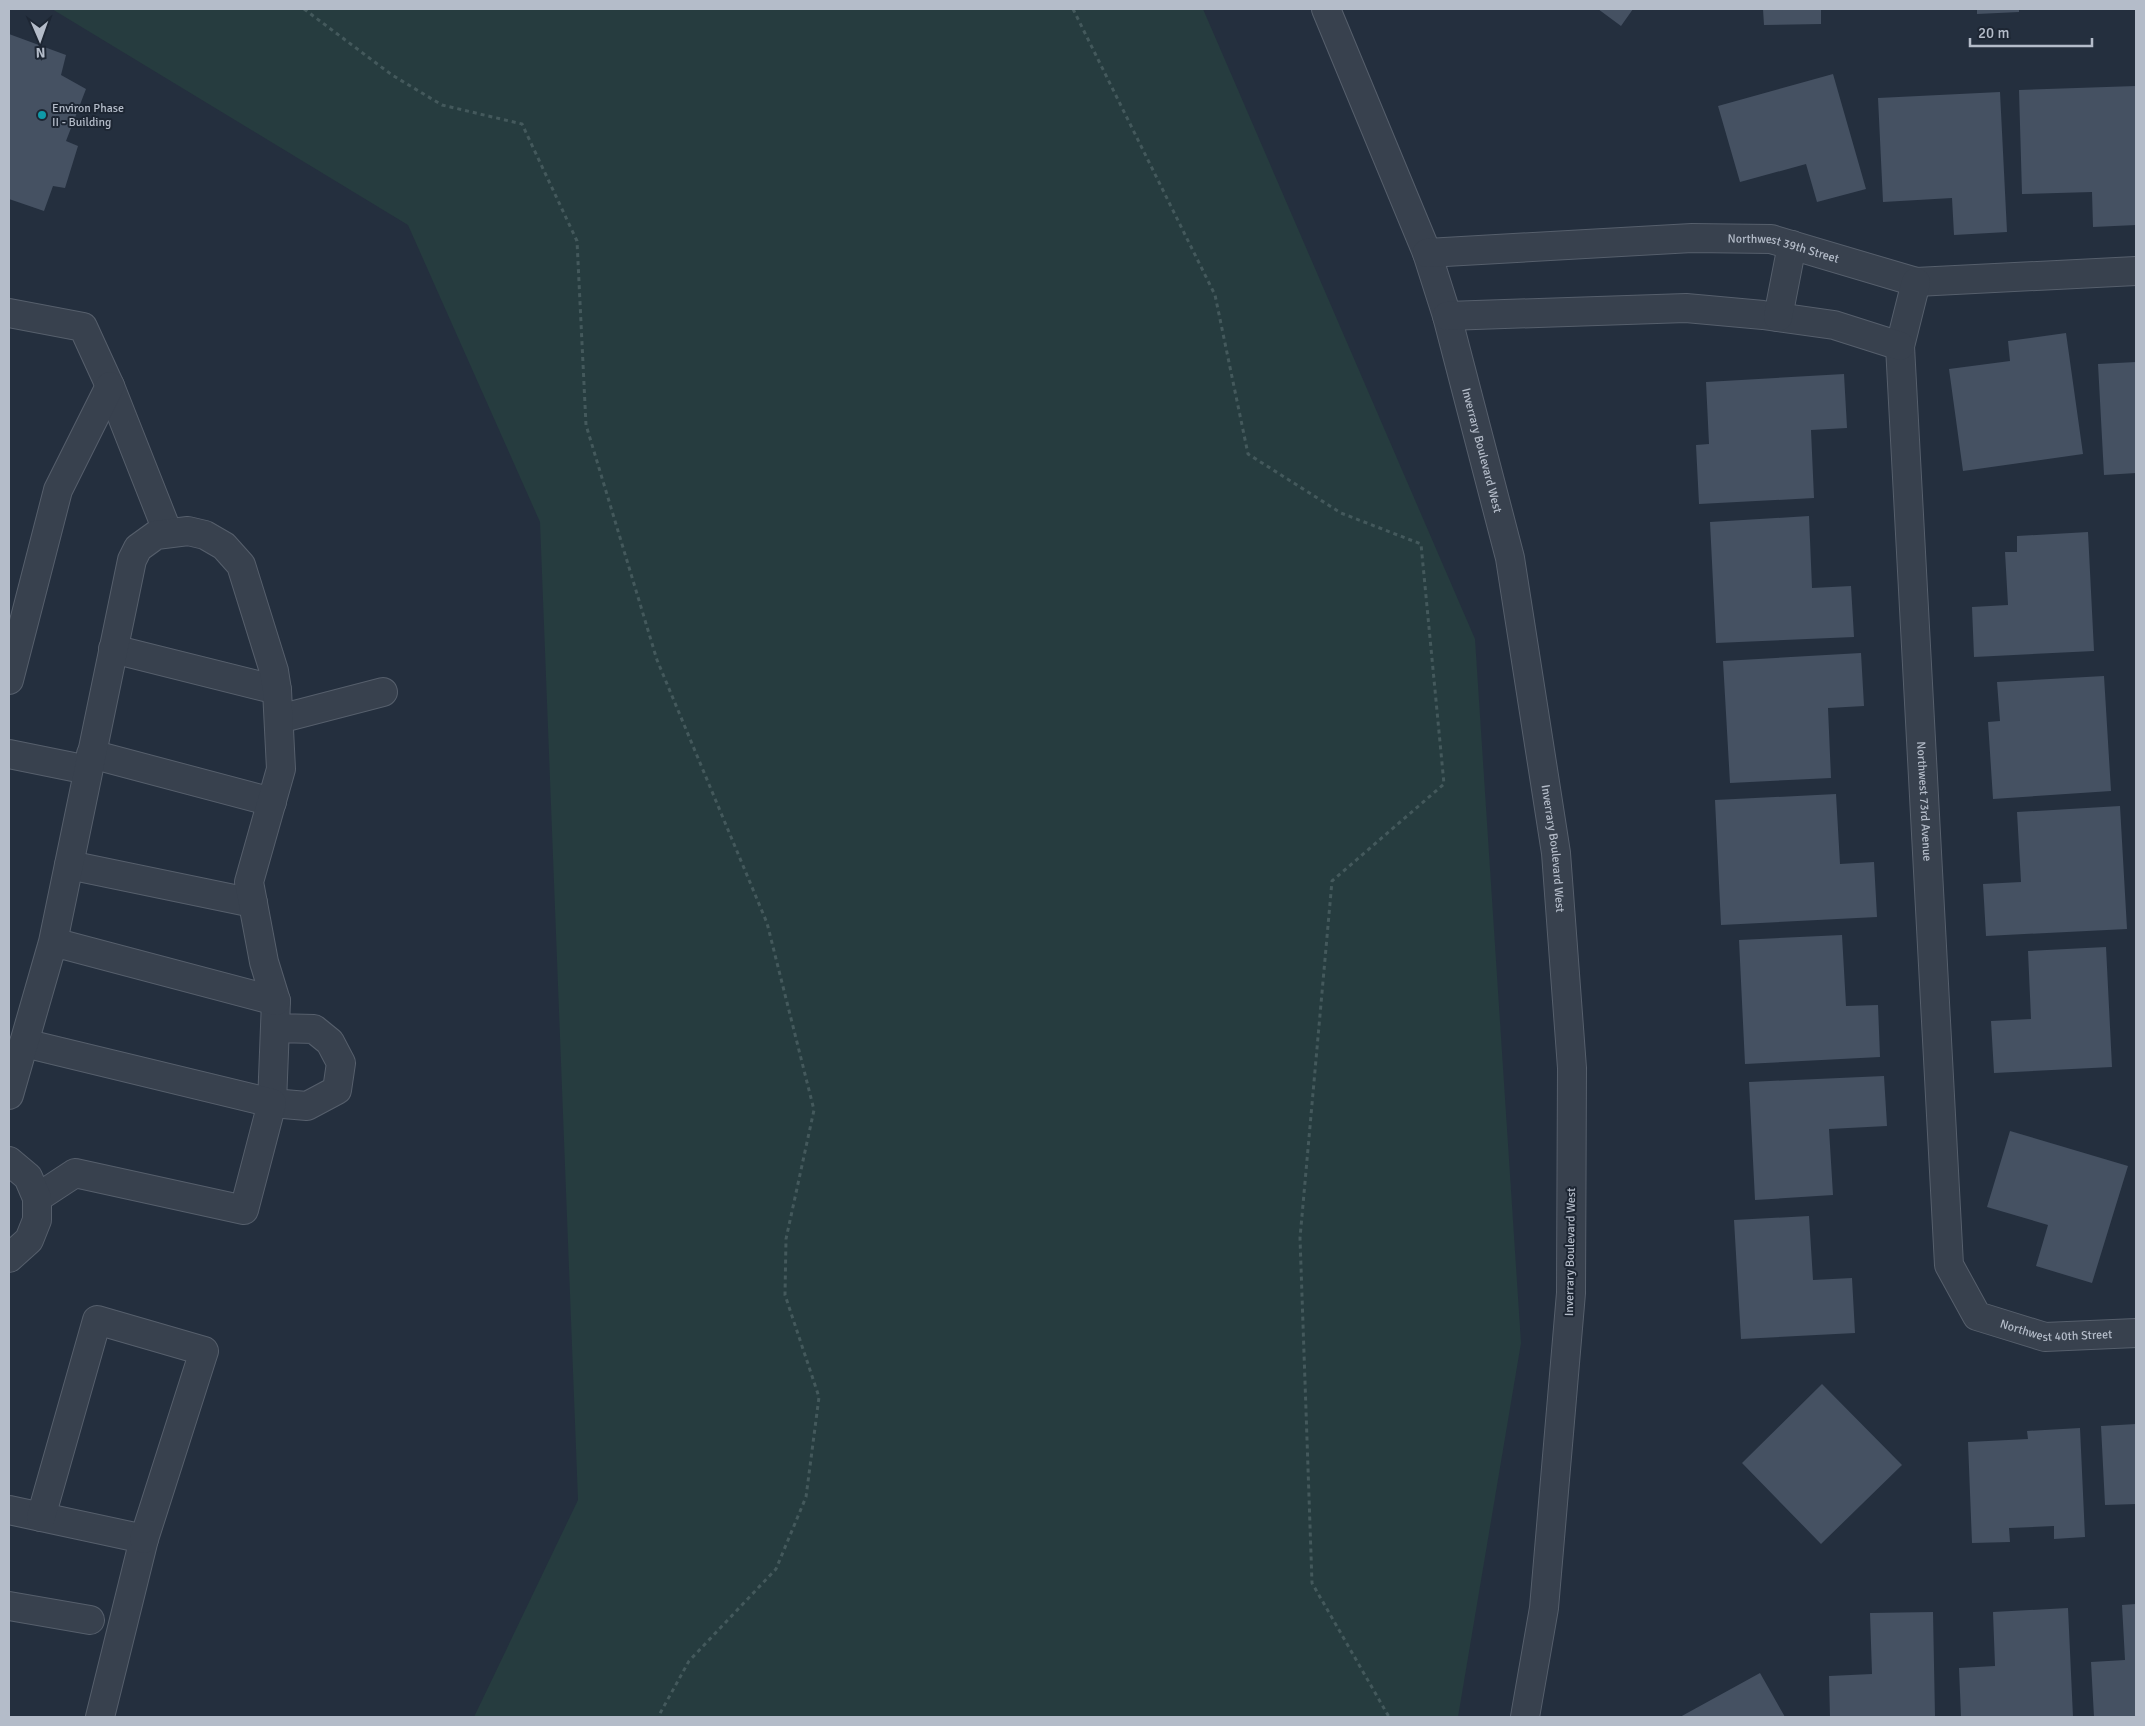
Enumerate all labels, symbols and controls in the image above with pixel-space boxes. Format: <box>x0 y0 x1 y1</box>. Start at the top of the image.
north arrow <box>15 15 65 65</box>
scale bar <box>1970 15 2092 47</box>
text: 20 m <box>1978 24 2009 42</box>
text: N <box>35 44 46 61</box>
place label: Environ Phase II - Building <box>52 101 124 130</box>
marker: Environ Phase II - Building <box>36 109 48 121</box>
street label: Northwest 39th Street <box>1727 231 1841 267</box>
street label: Inverrary Boulevard West <box>1458 386 1505 515</box>
street label: Northwest 73rd Avenue <box>1913 741 1934 862</box>
street label: Inverrary Boulevard West <box>1537 784 1567 913</box>
street label: Inverrary Boulevard West <box>1562 1188 1579 1316</box>
street label: Northwest 40th Street <box>1998 1317 2113 1345</box>

